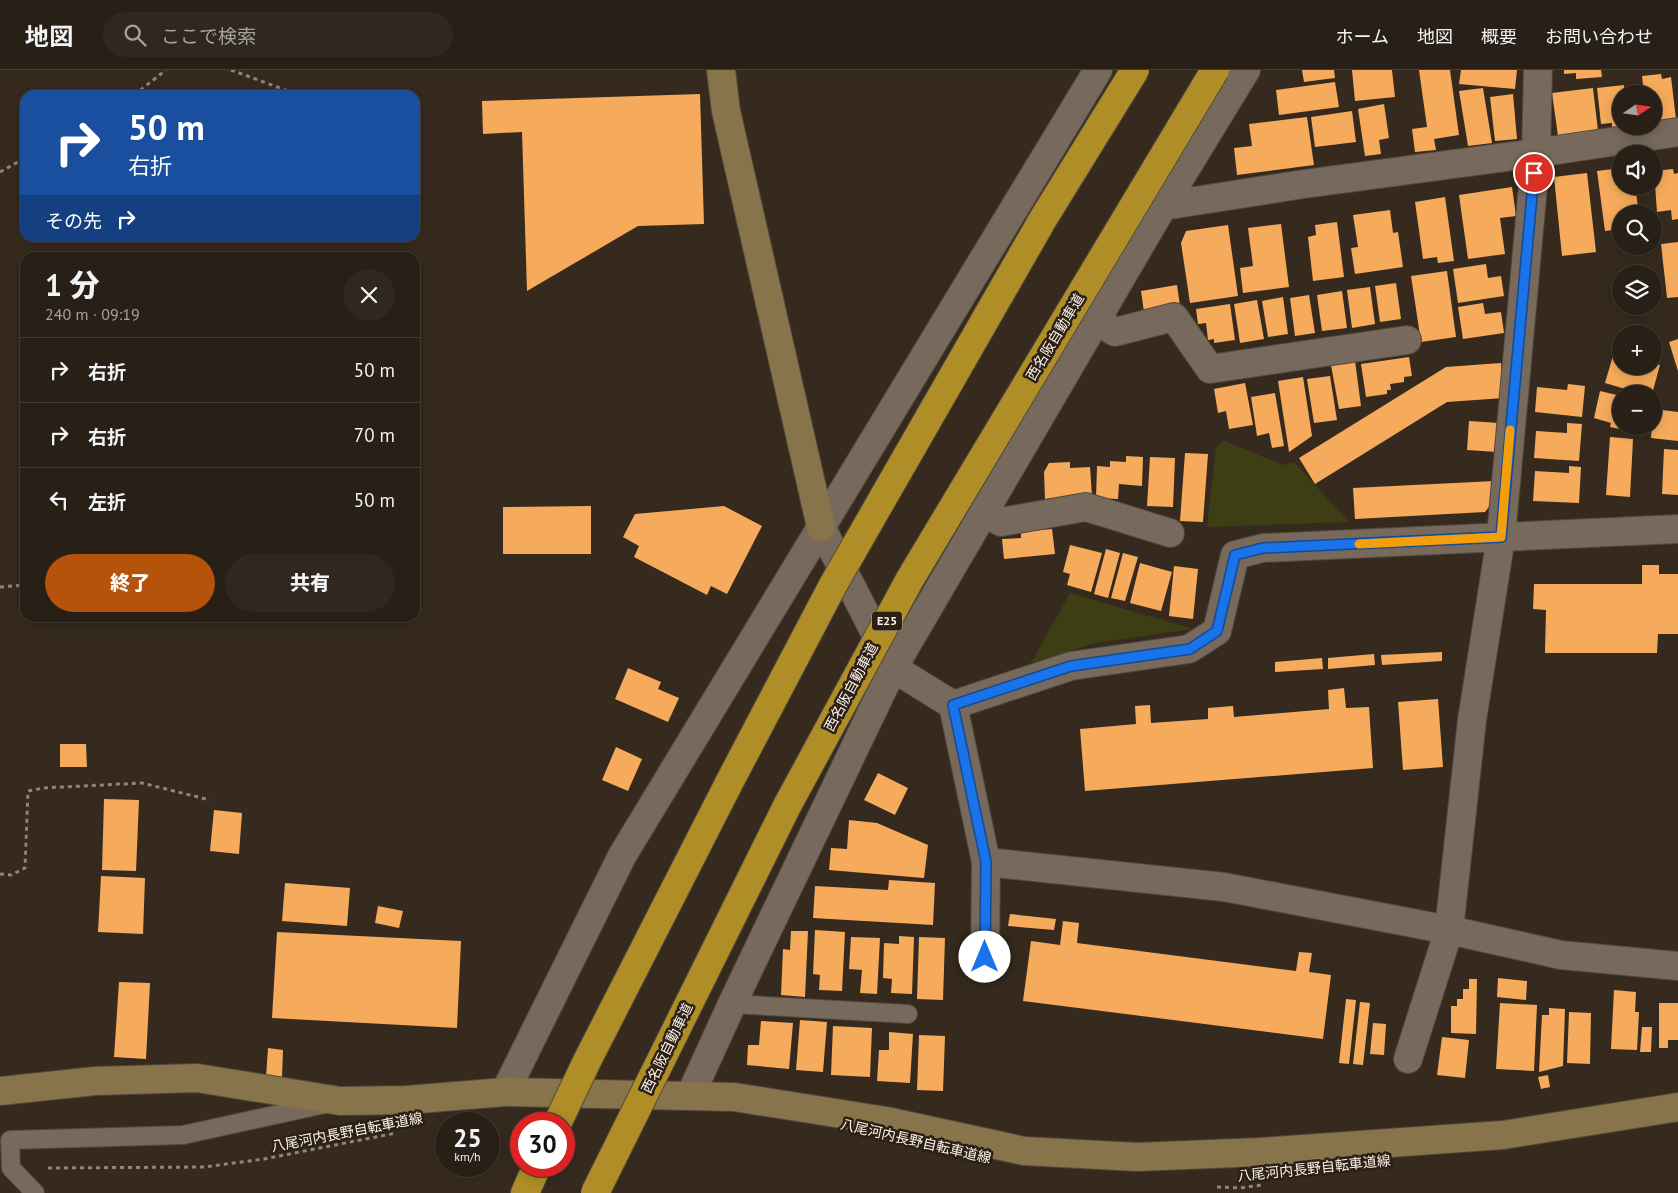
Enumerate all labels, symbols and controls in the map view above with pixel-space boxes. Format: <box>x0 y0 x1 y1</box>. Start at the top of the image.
search box <box>103 12 453 57</box>
text: 地図 <box>25 21 73 52</box>
icon: search <box>121 21 149 49</box>
text: ここで検索 <box>161 24 256 48</box>
text: ホーム <box>1336 25 1389 48</box>
text: 地図 <box>1417 25 1453 48</box>
text: 概要 <box>1481 25 1517 48</box>
text: お問い合わせ <box>1545 25 1653 48</box>
north arrow <box>1612 85 1662 135</box>
map controls <box>1612 85 1662 435</box>
text: 50 m <box>128 104 205 150</box>
icon: right <box>45 110 110 175</box>
button: sound <box>1612 145 1662 195</box>
text: 右折 <box>128 152 172 180</box>
pin <box>1513 152 1555 194</box>
icon: arrive <box>1520 159 1548 187</box>
icon: right <box>112 205 140 233</box>
button: search <box>1612 205 1662 255</box>
text: その先 <box>45 209 102 233</box>
text: 1 分 <box>45 265 100 304</box>
button: layers <box>1612 265 1662 315</box>
button: close <box>343 269 395 321</box>
street label: 西名阪自動車道 <box>1022 290 1088 384</box>
text: 240 m · 09:19 <box>45 304 140 324</box>
button: + <box>1612 325 1662 375</box>
icon: right <box>45 356 73 384</box>
text: 50 m <box>354 358 395 382</box>
text: 右折 <box>88 360 126 384</box>
button: − <box>1612 385 1662 435</box>
icon: right <box>45 421 73 449</box>
text: 70 m <box>354 423 395 447</box>
text: 右折 <box>88 425 126 449</box>
icon: left <box>45 486 73 514</box>
text: 50 m <box>354 488 395 512</box>
text: 左折 <box>88 490 126 514</box>
button: 終了 <box>45 554 215 612</box>
button: 共有 <box>225 554 395 612</box>
road number: E25 <box>872 612 902 630</box>
street label: 西名阪自動車道 <box>820 640 882 734</box>
position arrow <box>958 930 1010 982</box>
street label: 西名阪自動車道 <box>637 1000 697 1096</box>
street label: 八尾河内長野自転車道線 <box>270 1108 424 1156</box>
speed limit sign: 30 <box>510 1112 575 1177</box>
street label: 八尾河内長野自転車道線 <box>839 1115 993 1167</box>
text: 25 <box>453 1122 482 1154</box>
text: km/h <box>454 1149 481 1164</box>
street label: 八尾河内長野自転車道線 <box>1236 1151 1392 1185</box>

